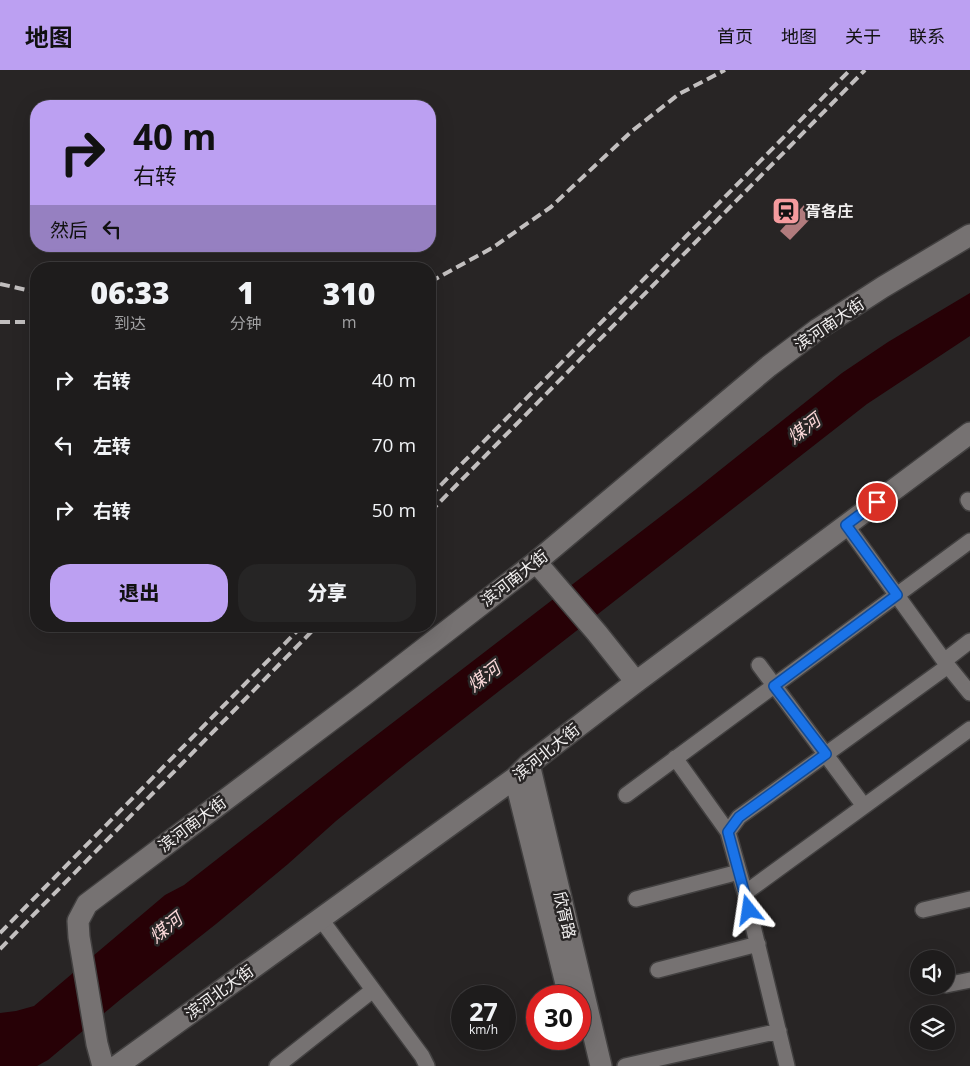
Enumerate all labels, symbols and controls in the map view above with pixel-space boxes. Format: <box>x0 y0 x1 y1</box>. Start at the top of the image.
text: 地图 <box>25 20 73 53</box>
text: 首页 <box>717 24 753 48</box>
text: 地图 <box>781 24 817 48</box>
text: 关于 <box>845 24 881 48</box>
text: 联系 <box>909 24 945 48</box>
text: 40 m <box>133 113 216 160</box>
icon: right <box>50 120 115 185</box>
text: 右转 <box>133 160 177 190</box>
station icon: 胥各庄 <box>771 196 801 226</box>
place label: 胥各庄 <box>805 200 853 222</box>
icon: left <box>98 215 126 243</box>
text: 然后 <box>50 217 88 243</box>
text: 06:33 <box>91 272 170 313</box>
text: 1 <box>237 272 255 313</box>
text: 310 <box>323 273 375 314</box>
street label: 滨河南大街 <box>790 293 868 355</box>
text: m <box>342 311 356 333</box>
text: 到达 <box>114 312 146 334</box>
text: 分钟 <box>230 312 262 334</box>
icon: right <box>50 366 78 394</box>
text: 40 m <box>372 367 416 393</box>
text: 右转 <box>93 368 131 394</box>
water label: 煤河 <box>782 406 827 449</box>
icon: left <box>50 431 78 459</box>
text: 70 m <box>372 432 416 458</box>
text: 左转 <box>93 433 131 459</box>
pin <box>856 481 898 523</box>
icon: arrive <box>863 488 891 516</box>
icon: right <box>50 496 78 524</box>
text: 50 m <box>372 497 416 523</box>
text: 右转 <box>93 498 131 524</box>
street label: 滨河南大街 <box>476 545 552 611</box>
button: 退出 <box>50 564 228 622</box>
button: 分享 <box>238 564 416 622</box>
water label: 煤河 <box>462 654 507 697</box>
street label: 滨河北大街 <box>508 718 584 786</box>
street label: 滨河南大街 <box>153 791 231 857</box>
position arrow <box>722 883 774 935</box>
street label: 欣胥路 <box>549 889 581 941</box>
water label: 煤河 <box>144 905 189 948</box>
map controls <box>910 950 955 1050</box>
button: sound <box>910 950 955 995</box>
street label: 滨河北大街 <box>180 960 258 1024</box>
speed limit sign: 30 <box>526 985 591 1050</box>
text: 27 <box>469 994 498 1028</box>
button: layers <box>910 1005 955 1050</box>
text: km/h <box>469 1021 498 1038</box>

